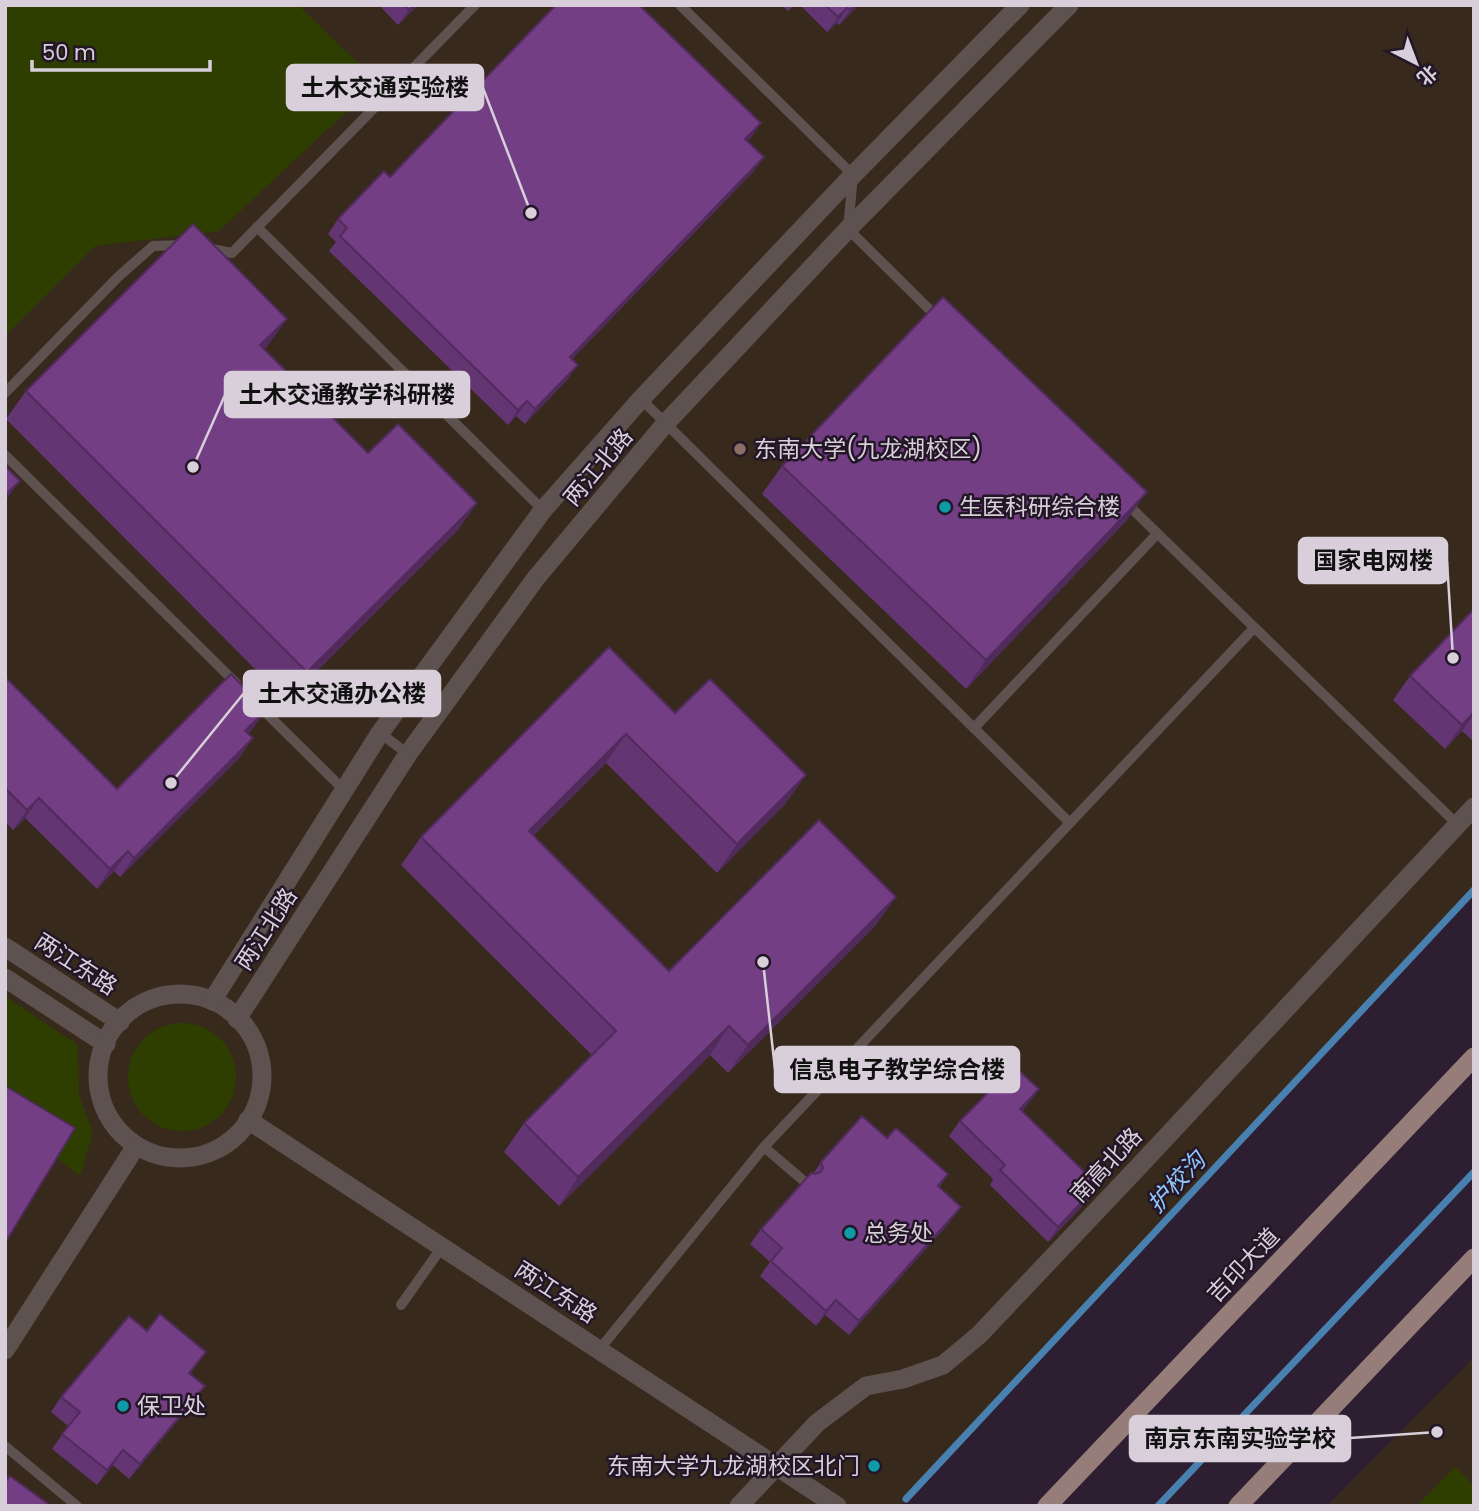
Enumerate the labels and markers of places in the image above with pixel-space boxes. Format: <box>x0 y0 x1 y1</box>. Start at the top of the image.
callout: 土木交通实验楼 <box>287 65 483 110</box>
callout: 土木交通教学科研楼 <box>225 372 469 417</box>
place label: 东南大学(九龙湖校区) <box>754 433 982 465</box>
marker: 东南大学(九龙湖校区) <box>732 441 748 457</box>
place label: 生医科研综合楼 <box>959 491 1120 523</box>
marker: 生医科研综合楼 <box>937 499 953 515</box>
callout: 国家电网楼 <box>1299 538 1447 583</box>
callout: 土木交通办公楼 <box>244 671 440 716</box>
callout: 信息电子教学综合楼 <box>775 1047 1019 1092</box>
place label: 总务处 <box>864 1217 933 1249</box>
marker: 总务处 <box>842 1225 858 1241</box>
place label: 保卫处 <box>137 1390 206 1422</box>
marker: 保卫处 <box>115 1398 131 1414</box>
callout: 南京东南实验学校 <box>1130 1416 1350 1461</box>
place label: 东南大学九龙湖校区北门 <box>607 1450 860 1482</box>
marker: 东南大学九龙湖校区北门 <box>866 1458 882 1474</box>

